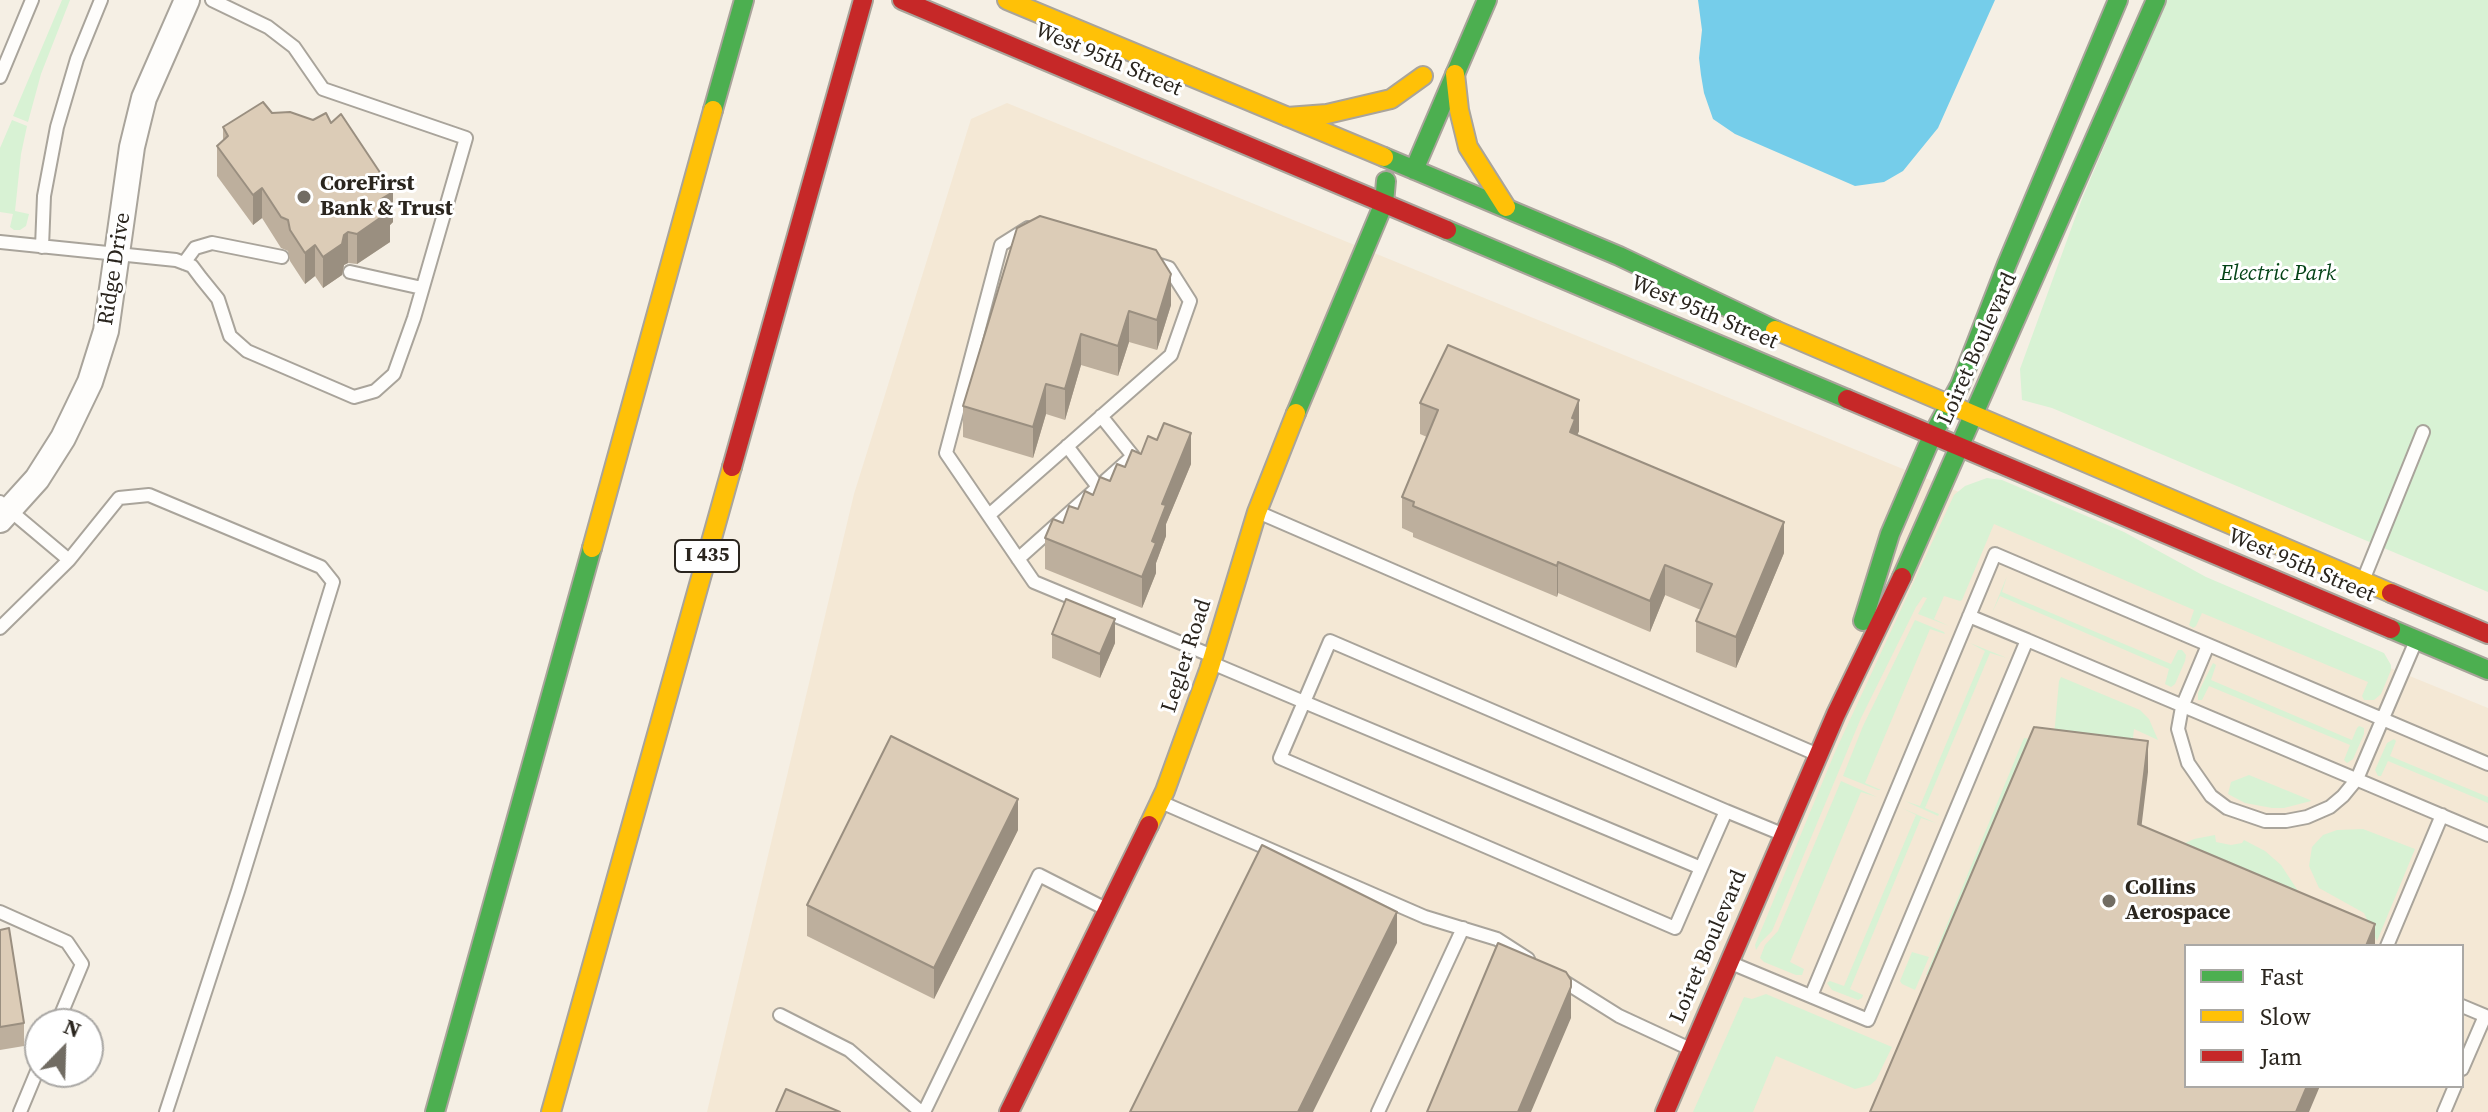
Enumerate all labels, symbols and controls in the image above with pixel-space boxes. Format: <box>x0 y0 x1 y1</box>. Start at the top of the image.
street label: West 95th Street <box>1031 17 1185 103</box>
place label: CoreFirst Bank & Trust <box>320 171 453 222</box>
marker: CoreFirst Bank & Trust <box>295 188 313 206</box>
street label: Ridge Drive <box>93 211 137 327</box>
park label: Electric Park <box>2220 261 2336 287</box>
street label: Loiret Boulevard <box>1933 269 2023 429</box>
street label: West 95th Street <box>1627 270 1781 356</box>
street label: West 95th Street <box>2224 523 2378 609</box>
road number: I 435 <box>675 540 739 572</box>
street label: Legler Road <box>1156 596 1218 716</box>
street label: Loiret Boulevard <box>1665 866 1753 1028</box>
place label: Collins Aerospace <box>2125 875 2231 926</box>
marker: Collins Aerospace <box>2100 892 2118 910</box>
legend <box>2184 944 2464 1088</box>
text: Fast <box>2260 960 2303 993</box>
text: Slow <box>2260 1000 2311 1033</box>
north arrow <box>24 1008 104 1088</box>
text: N <box>59 1011 86 1045</box>
text: Jam <box>2260 1040 2302 1073</box>

